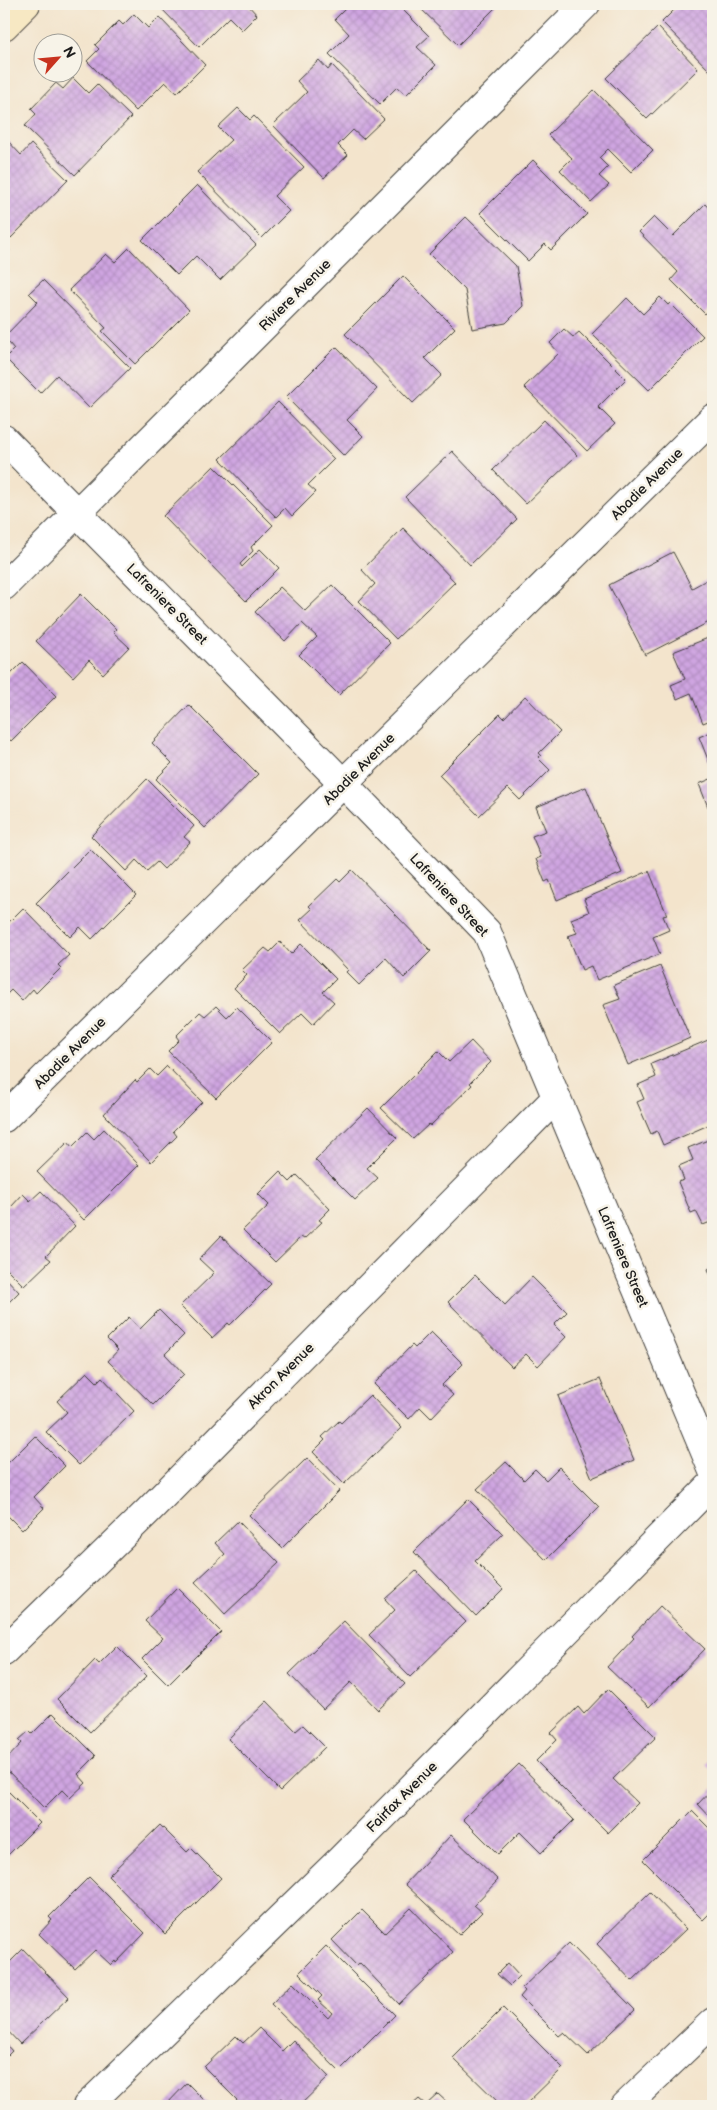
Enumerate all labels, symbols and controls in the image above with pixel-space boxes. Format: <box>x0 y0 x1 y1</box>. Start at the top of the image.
north arrow <box>32 32 82 82</box>
text: N <box>59 44 79 61</box>
street label: Riviere Avenue <box>255 255 335 335</box>
street label: Abadie Avenue <box>607 444 687 524</box>
street label: Lafreniere Street <box>123 560 211 648</box>
street label: Abadie Avenue <box>319 729 399 809</box>
street label: Lafreniere Street <box>406 850 492 941</box>
street label: Abadie Avenue <box>30 1013 110 1093</box>
street label: Lafreniere Street <box>594 1204 652 1310</box>
street label: Akron Avenue <box>244 1339 318 1413</box>
street label: Fairfax Avenue <box>363 1758 441 1836</box>

